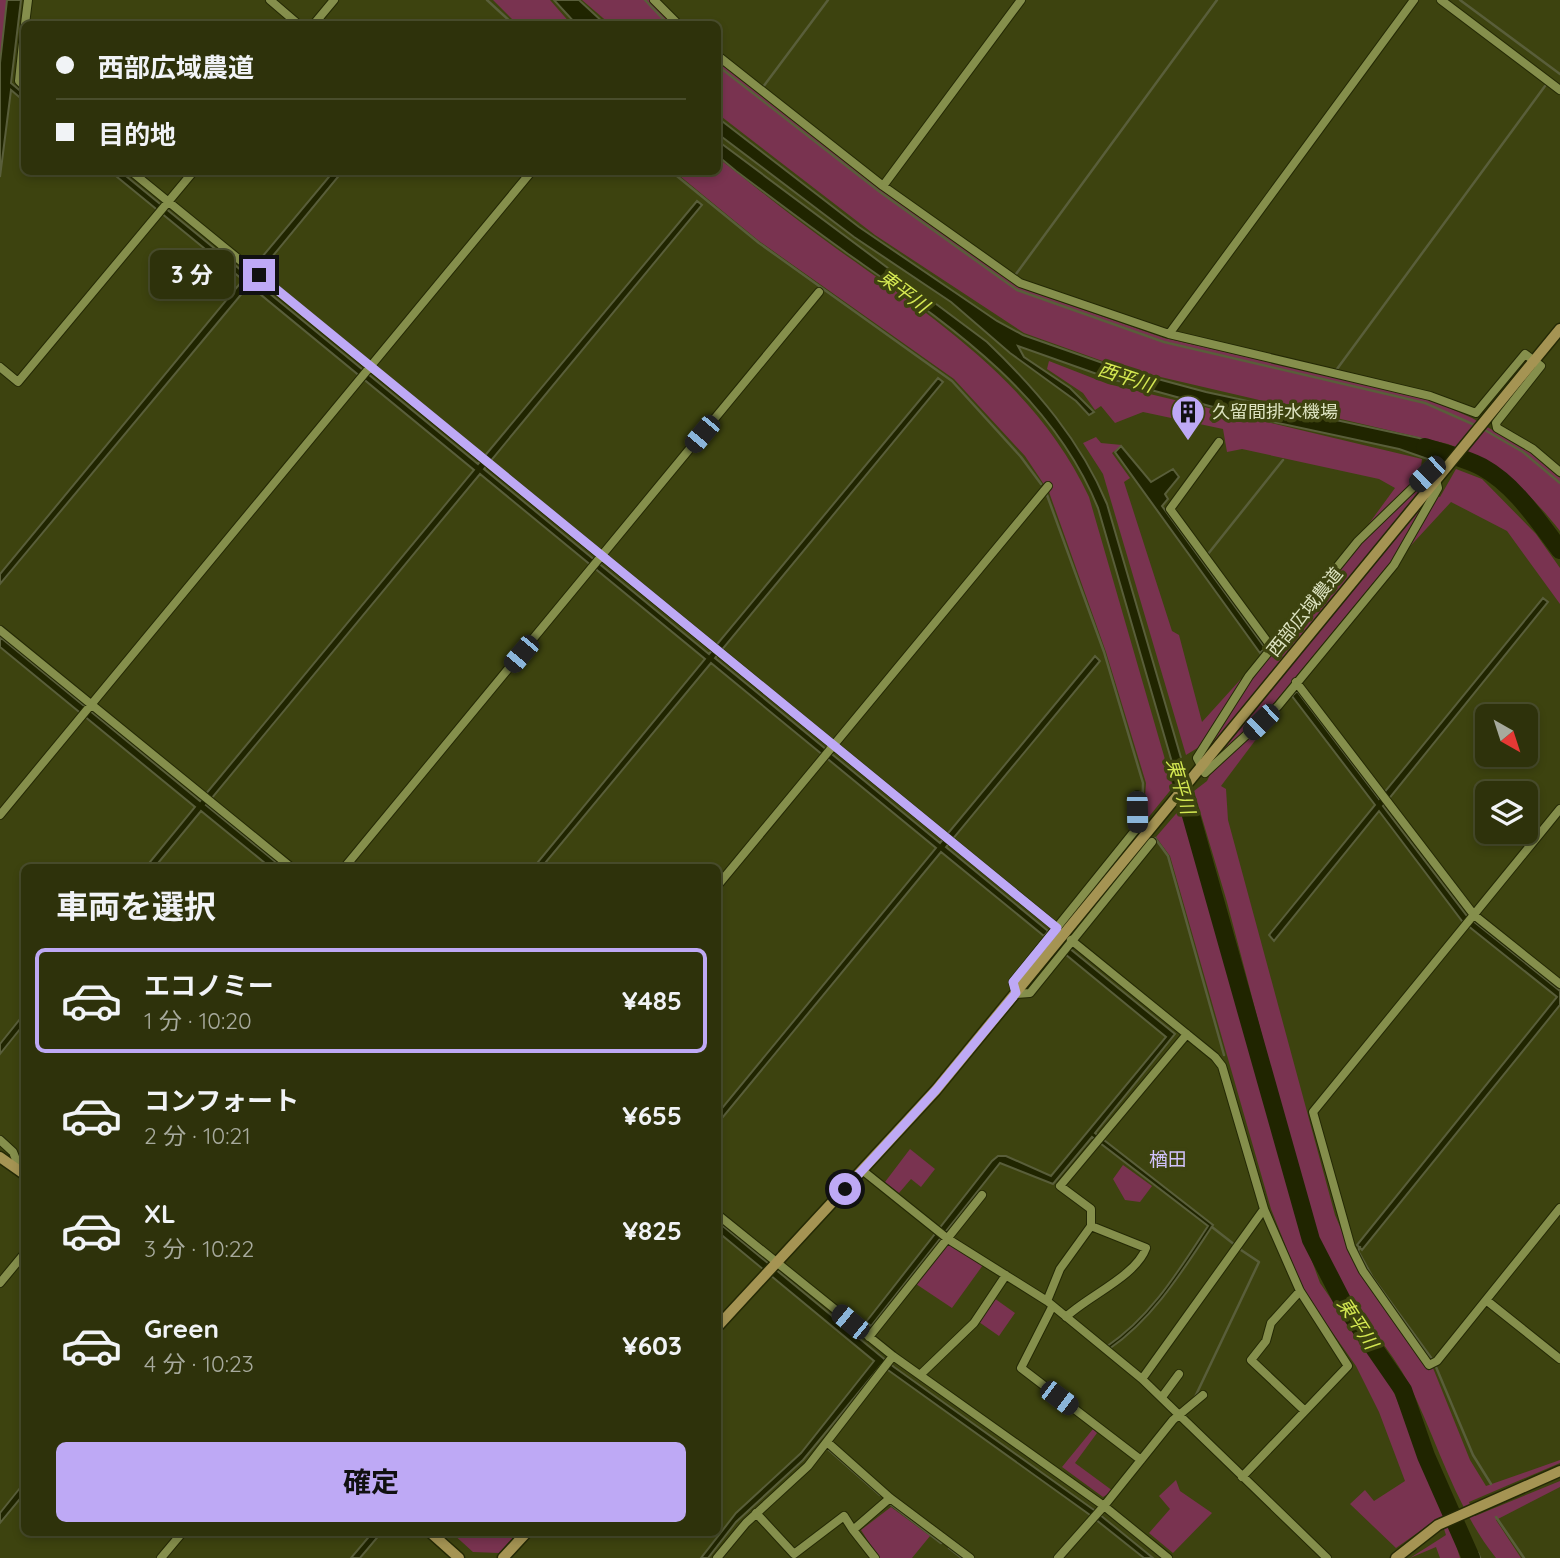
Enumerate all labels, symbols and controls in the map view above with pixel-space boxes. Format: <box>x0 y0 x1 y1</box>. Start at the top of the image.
text: 西部広域農道 <box>98 51 254 84</box>
text: 目的地 <box>98 118 176 151</box>
callout: 3 分 <box>150 250 234 300</box>
route end <box>243 259 275 291</box>
text: 3 分 <box>171 260 213 289</box>
water label: 東平川 <box>874 264 936 319</box>
water label: 西平川 <box>1095 357 1159 398</box>
building icon: 久留間排水機場 <box>1169 393 1207 442</box>
place label: 久留間排水機場 <box>1212 400 1338 423</box>
car <box>681 411 724 457</box>
car <box>1405 452 1450 496</box>
street label: 西部広域農道 <box>1262 562 1348 661</box>
car <box>500 631 543 677</box>
car <box>1239 700 1284 744</box>
north arrow <box>1475 704 1538 766</box>
map controls <box>1475 704 1538 844</box>
water label: 東平川 <box>1162 755 1201 819</box>
button: layers <box>1475 781 1538 844</box>
car <box>1127 791 1148 833</box>
text: 車両を選択 <box>56 886 216 926</box>
icon: car <box>60 969 123 1032</box>
text: エコノミー <box>144 969 274 1002</box>
text: ¥485 <box>622 984 682 1017</box>
text: 1 分 · 10:20 <box>144 1006 252 1035</box>
icon: car <box>60 1084 123 1147</box>
text: コンフォート <box>144 1084 299 1117</box>
text: ¥655 <box>622 1099 682 1132</box>
text: 2 分 · 10:21 <box>144 1121 251 1150</box>
district label: 楢田 <box>1149 1147 1187 1171</box>
route start <box>829 1173 861 1205</box>
text: XL <box>144 1197 176 1230</box>
icon: car <box>60 1199 123 1262</box>
text: ¥825 <box>622 1214 682 1247</box>
text: 3 分 · 10:22 <box>144 1234 254 1263</box>
water label: 東平川 <box>1332 1293 1385 1355</box>
car <box>828 1301 873 1343</box>
text: Green <box>144 1312 219 1345</box>
icon: car <box>60 1314 123 1377</box>
text: ¥603 <box>622 1329 682 1362</box>
text: 4 分 · 10:23 <box>144 1349 254 1378</box>
car <box>1036 1377 1083 1419</box>
button: 確定 <box>56 1442 686 1522</box>

